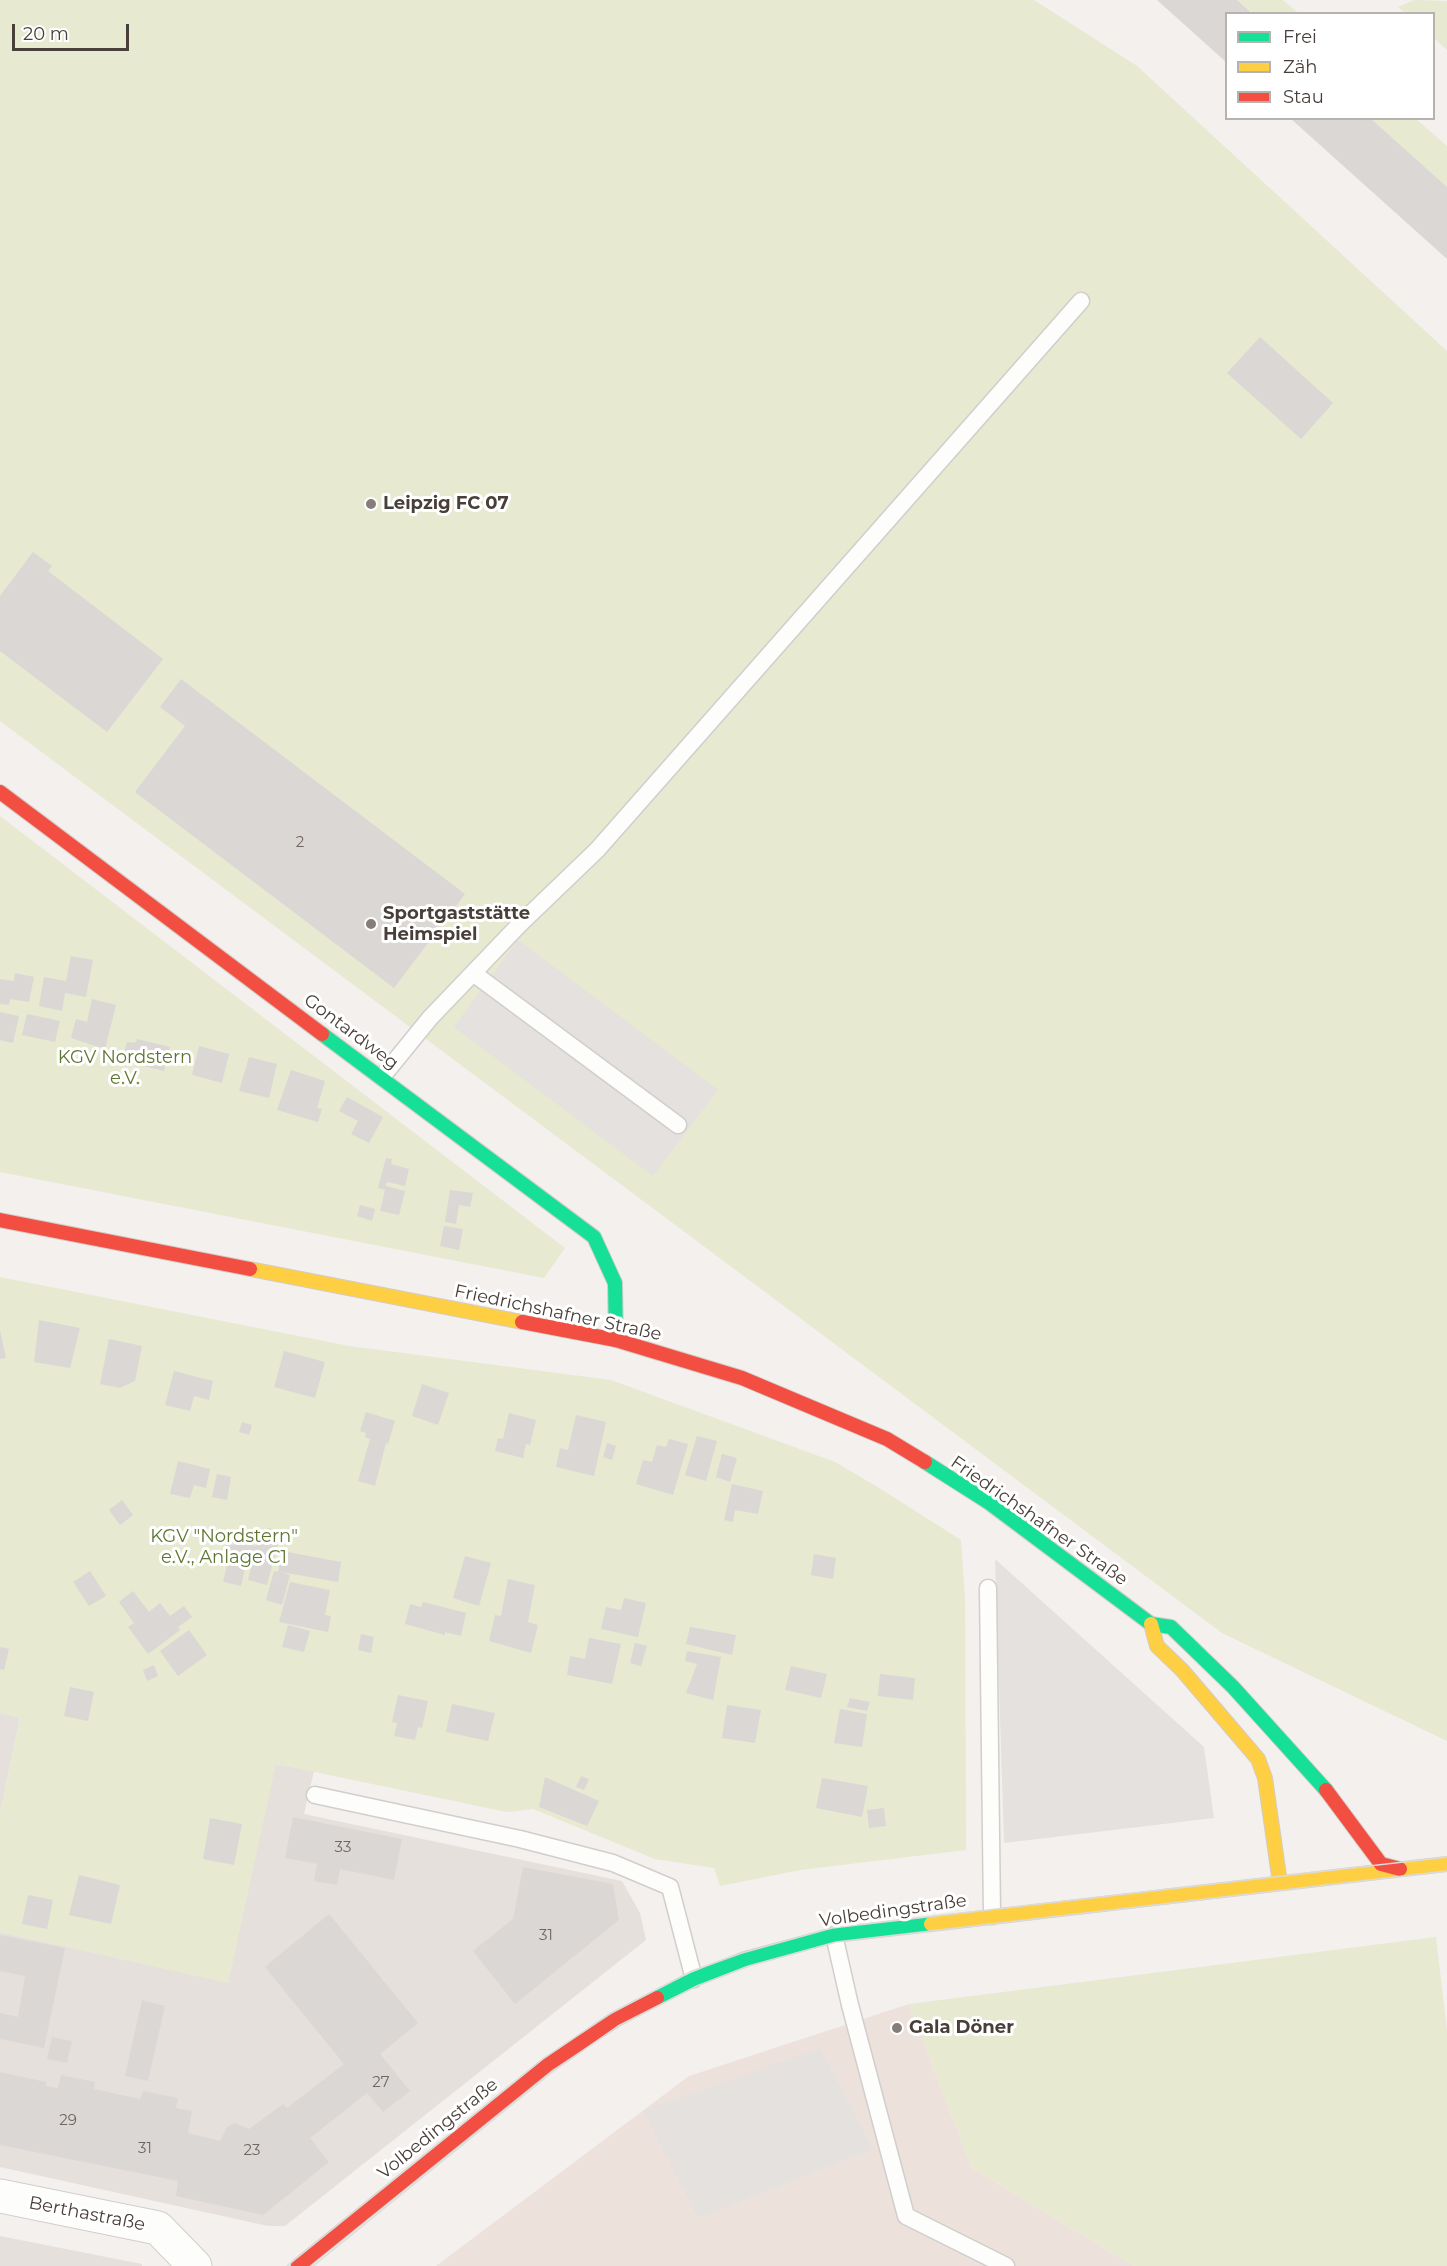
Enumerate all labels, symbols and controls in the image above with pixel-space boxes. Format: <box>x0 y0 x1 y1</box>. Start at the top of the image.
scale bar <box>15 12 132 50</box>
legend <box>1225 12 1435 120</box>
text: 20 m <box>23 23 69 45</box>
text: Frei <box>1283 26 1317 48</box>
text: Zäh <box>1283 56 1318 78</box>
text: Stau <box>1283 86 1324 108</box>
place label: Leipzig FC 07 <box>383 493 509 515</box>
marker: Leipzig FC 07 <box>364 497 378 511</box>
house number: 2 <box>296 834 304 852</box>
place label: Sportgaststätte Heimspiel <box>383 903 530 946</box>
marker: Sportgaststätte Heimspiel <box>364 917 378 931</box>
street label: Gontardweg <box>299 989 403 1075</box>
park label: KGV Nordstern e.V. <box>58 1047 192 1090</box>
street label: Friedrichshafner Straße <box>452 1280 664 1346</box>
street label: Friedrichshafner Straße <box>946 1452 1132 1590</box>
park label: KGV "Nordstern" e.V., Anlage C1 <box>150 1526 298 1568</box>
house number: 33 <box>335 1839 351 1857</box>
street label: Volbedingstraße <box>818 1890 968 1932</box>
house number: 31 <box>539 1927 553 1945</box>
place label: Gala Döner <box>909 2017 1014 2039</box>
marker: Gala Döner <box>890 2021 904 2035</box>
house number: 27 <box>372 2074 390 2092</box>
street label: Volbedingstraße <box>374 2074 502 2184</box>
house number: 29 <box>59 2112 77 2130</box>
house number: 31 <box>138 2140 152 2158</box>
house number: 23 <box>244 2142 260 2160</box>
street label: Berthastraße <box>27 2192 147 2236</box>

